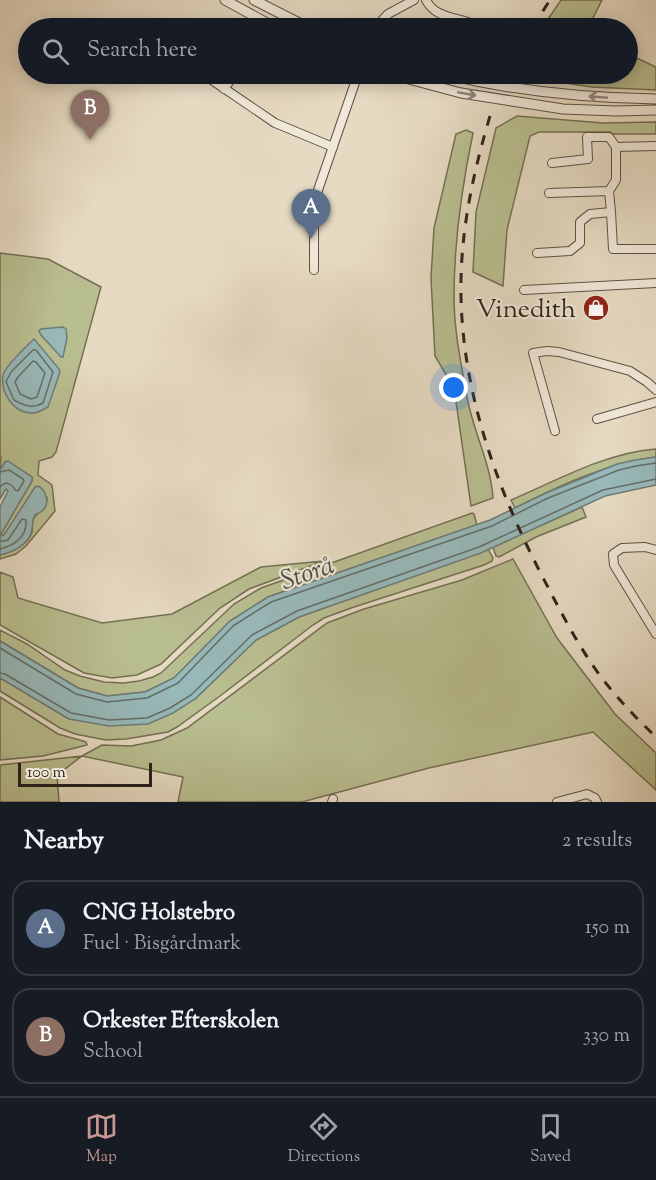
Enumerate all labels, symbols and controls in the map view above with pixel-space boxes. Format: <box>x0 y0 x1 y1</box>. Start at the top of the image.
search box <box>18 18 638 84</box>
icon: search <box>39 35 72 68</box>
text: Search here <box>87 35 197 67</box>
one-way arrow <box>456 89 476 100</box>
pin: B <box>70 90 110 140</box>
one-way arrow <box>588 91 608 102</box>
pin: A <box>292 190 330 239</box>
place label: Vinedith <box>476 292 576 329</box>
shop icon: Vinedith <box>581 293 611 323</box>
your location <box>439 373 468 402</box>
water label: Storå <box>276 547 340 602</box>
scale bar <box>18 760 152 788</box>
text: 100 m <box>27 762 66 785</box>
text: Nearby <box>24 823 104 860</box>
text: 2 results <box>562 827 632 856</box>
text: CNG Holstebro <box>83 898 235 930</box>
text: A <box>37 914 54 943</box>
text: 150 m <box>585 914 630 943</box>
text: Fuel · Bisgårdmark <box>83 930 241 959</box>
text: Orkester Efterskolen <box>83 1006 279 1038</box>
text: B <box>39 1022 52 1051</box>
text: 330 m <box>583 1022 630 1051</box>
text: School <box>83 1038 143 1067</box>
tab: Map <box>85 1110 118 1169</box>
tab: Directions <box>288 1110 360 1169</box>
tab: Saved <box>530 1110 571 1169</box>

